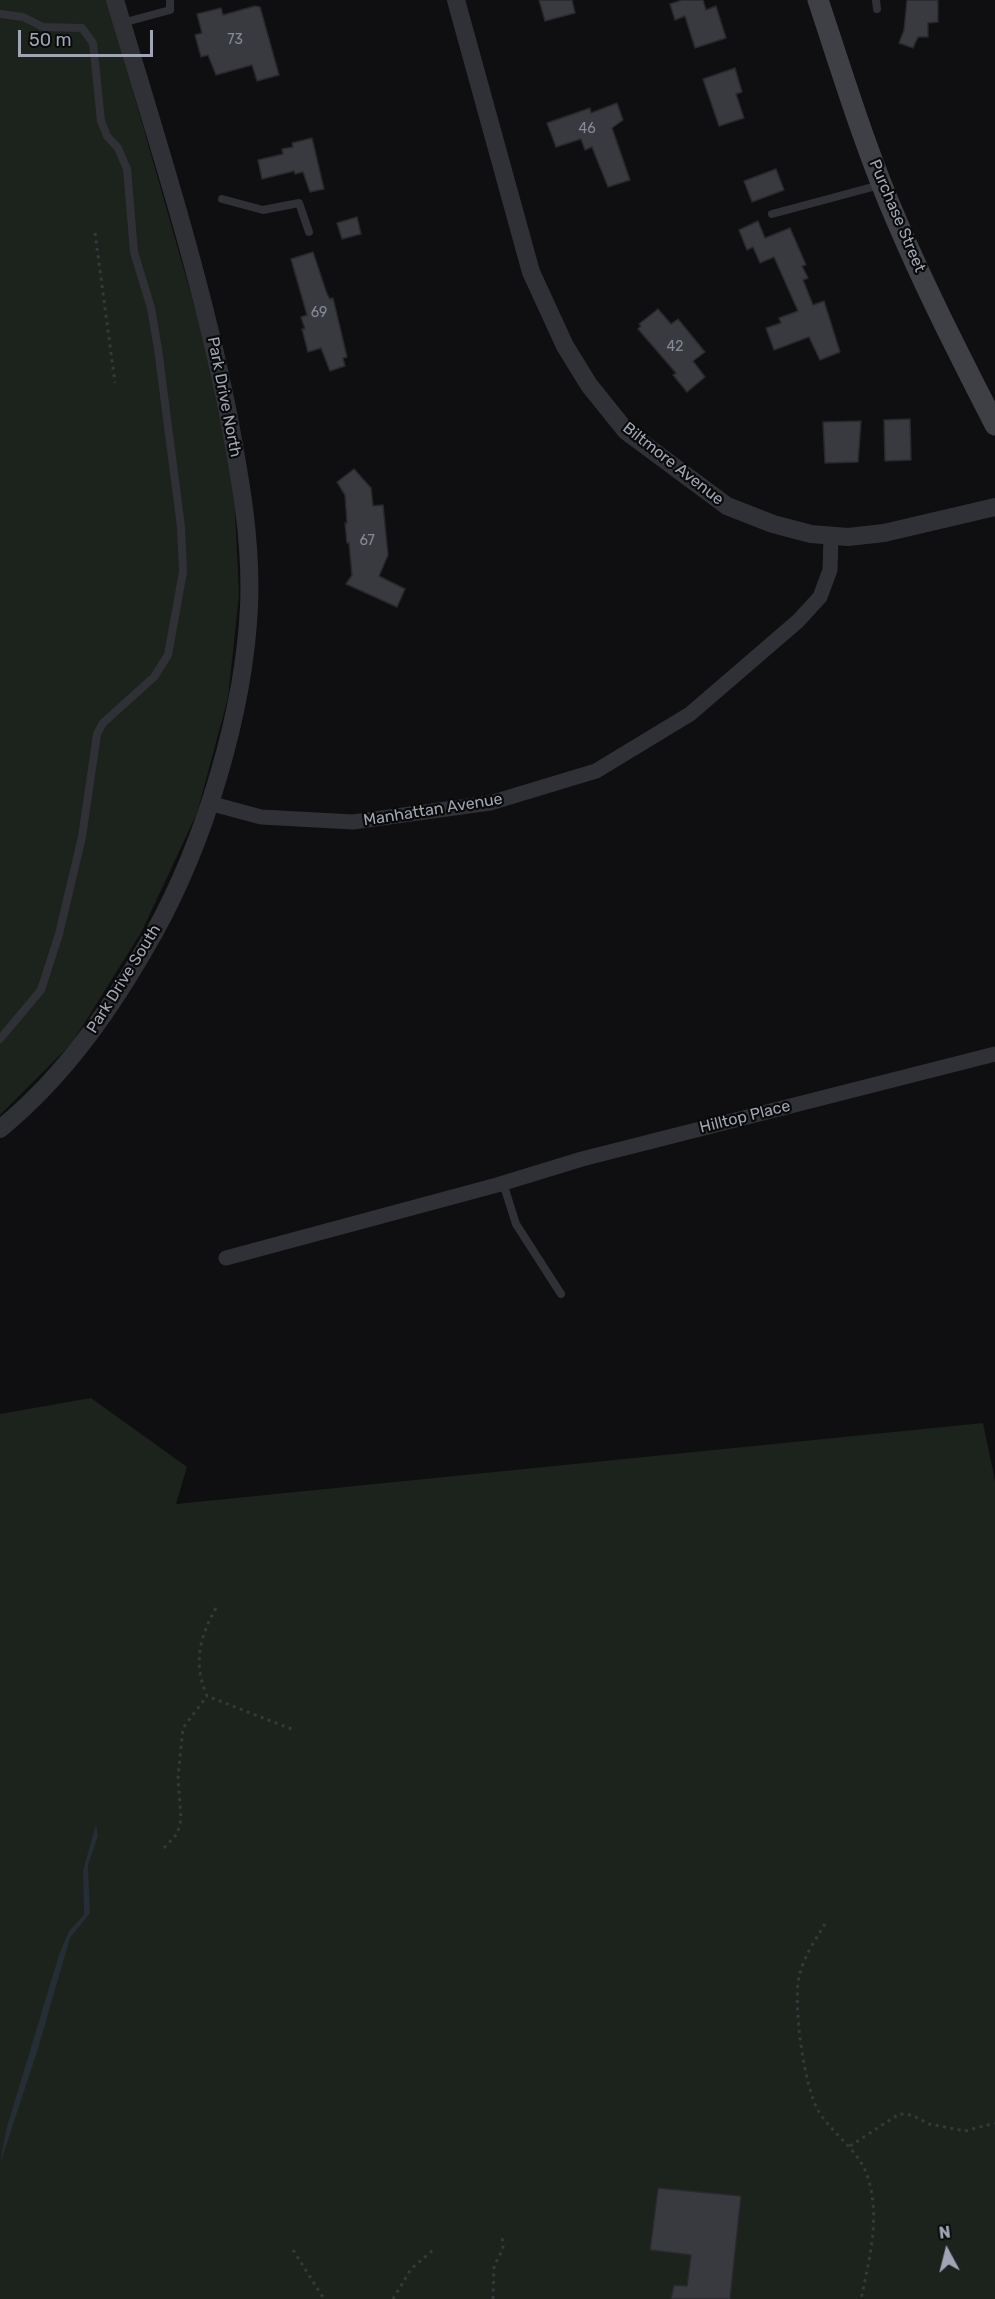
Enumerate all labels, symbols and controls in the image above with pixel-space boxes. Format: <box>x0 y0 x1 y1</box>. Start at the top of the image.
scale bar <box>21 18 156 56</box>
text: 50 m <box>29 29 72 51</box>
house number: 73 <box>227 32 243 48</box>
house number: 46 <box>578 121 596 137</box>
street label: Purchase Street <box>865 157 929 275</box>
house number: 69 <box>311 305 327 321</box>
street label: Park Drive North <box>203 335 245 459</box>
house number: 42 <box>667 339 683 355</box>
street label: Biltmore Avenue <box>619 419 727 509</box>
house number: 67 <box>359 533 375 549</box>
street label: Manhattan Avenue <box>362 790 504 830</box>
street label: Park Drive South <box>83 921 165 1037</box>
street label: Hilltop Place <box>698 1096 792 1138</box>
north arrow <box>917 2221 977 2281</box>
text: N <box>938 2223 952 2243</box>

